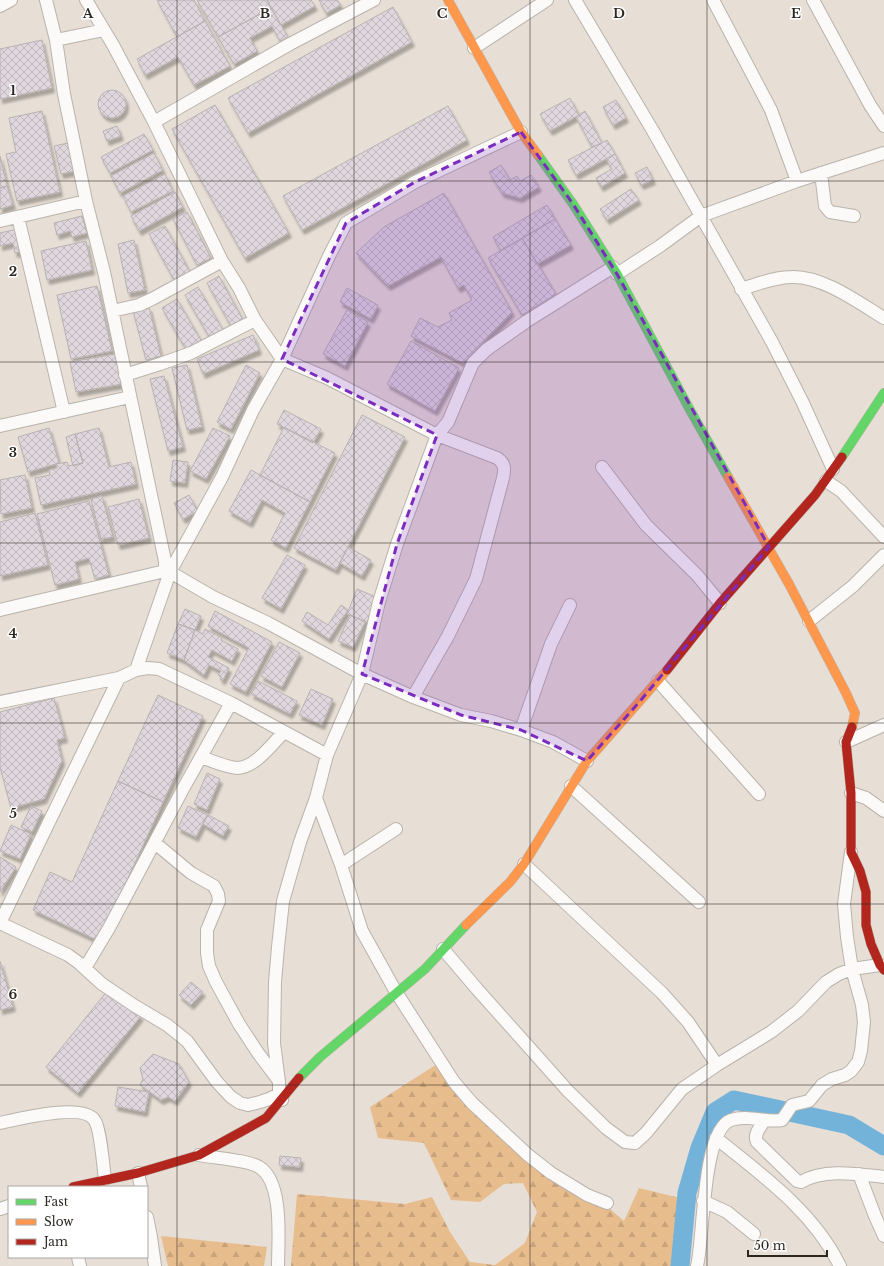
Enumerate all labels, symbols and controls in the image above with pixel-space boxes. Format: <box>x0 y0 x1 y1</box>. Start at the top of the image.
text: A <box>82 5 94 22</box>
text: B <box>260 5 270 22</box>
text: C <box>437 5 448 22</box>
text: D <box>613 5 625 22</box>
text: E <box>791 5 801 22</box>
text: 1 <box>10 82 16 99</box>
text: 2 <box>9 263 17 280</box>
text: 3 <box>9 444 17 461</box>
text: 4 <box>9 625 18 642</box>
text: 5 <box>9 805 17 822</box>
text: 6 <box>9 986 18 1003</box>
legend <box>8 1186 148 1258</box>
text: Fast <box>44 1194 69 1209</box>
text: Slow <box>44 1214 74 1229</box>
scale bar <box>748 1232 827 1258</box>
text: Jam <box>42 1234 68 1249</box>
text: 50 m <box>754 1238 786 1253</box>

